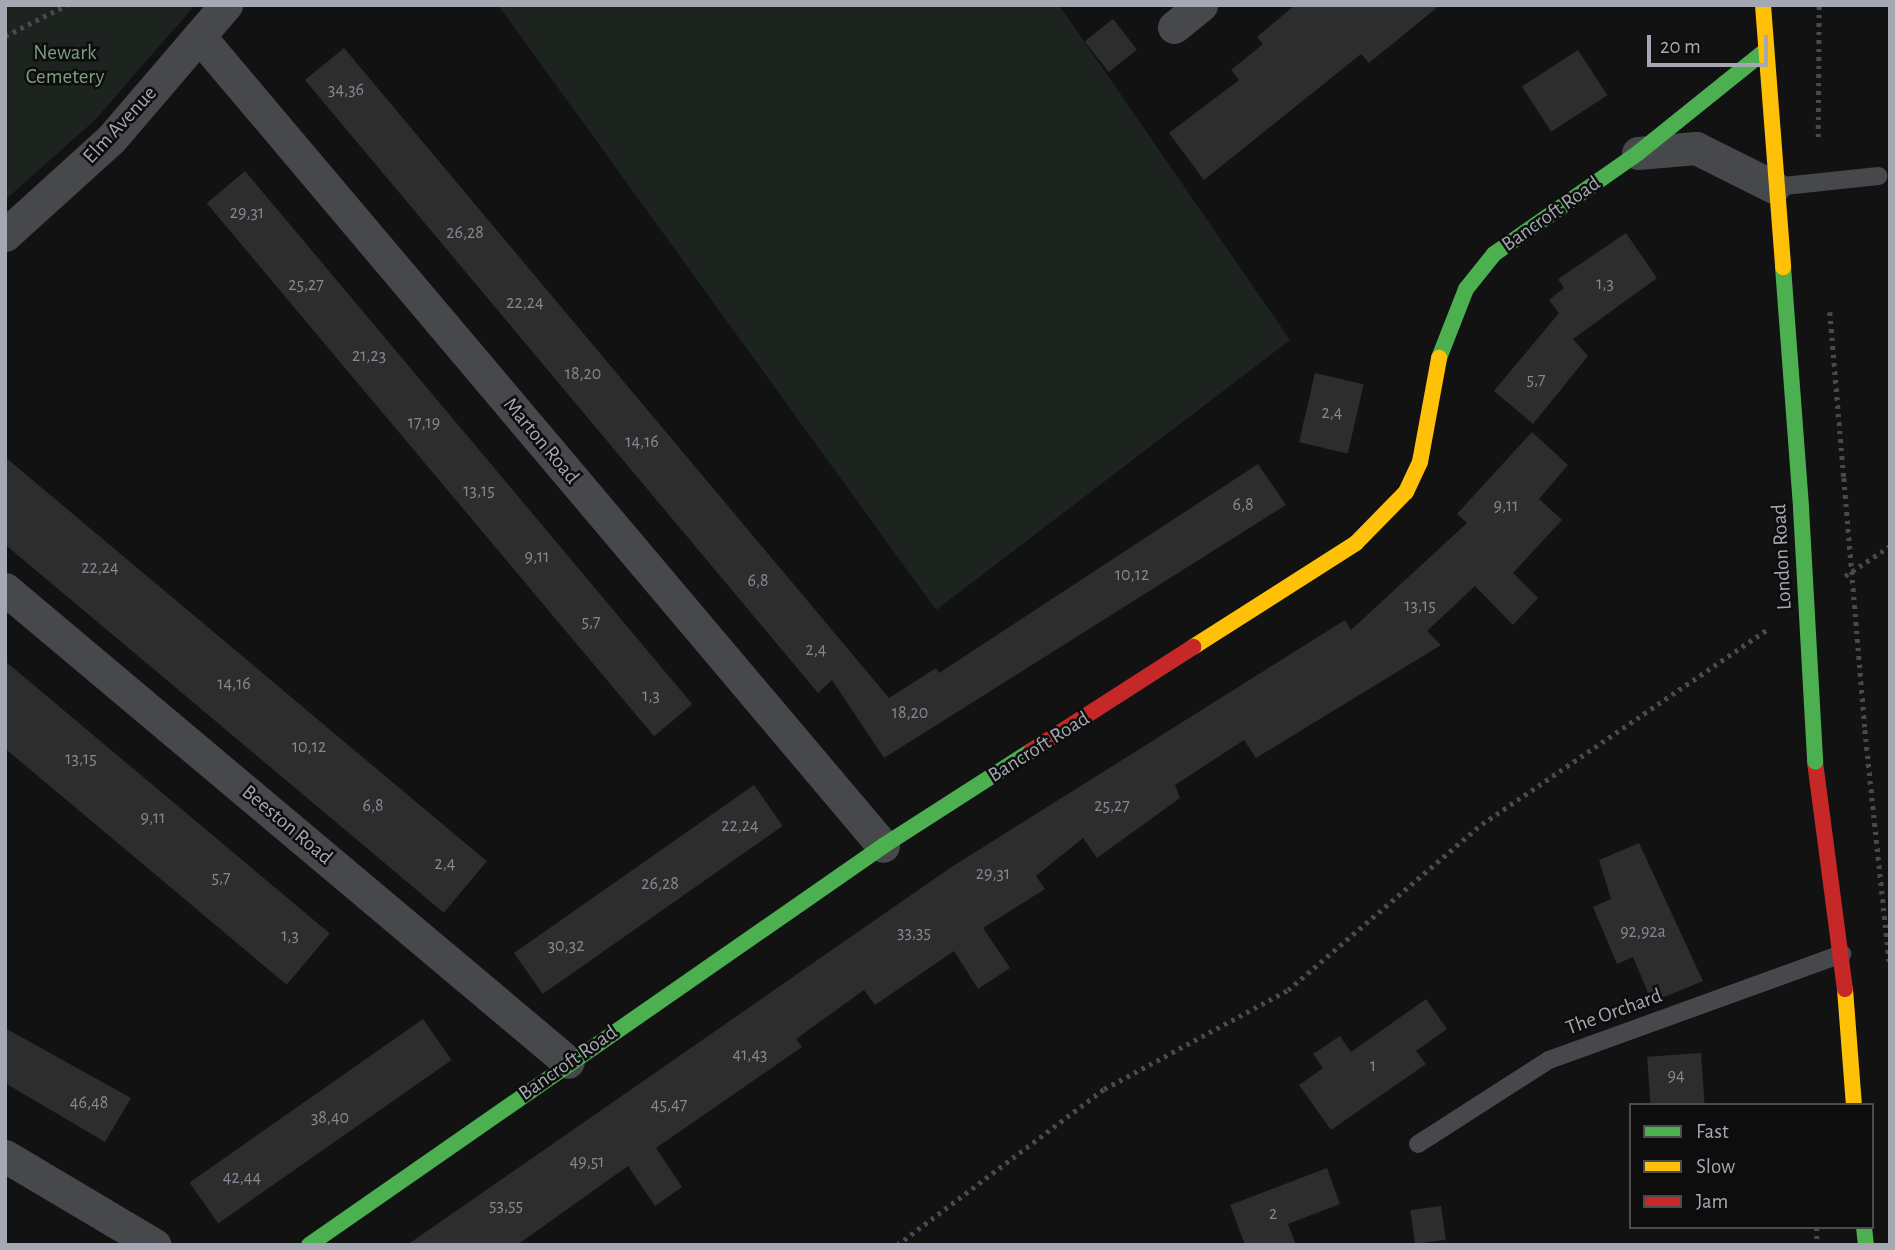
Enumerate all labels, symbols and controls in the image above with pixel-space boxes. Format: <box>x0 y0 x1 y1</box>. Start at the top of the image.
scale bar <box>1650 21 1771 65</box>
text: 20 m <box>1660 36 1701 57</box>
park label: Newark Cemetery <box>26 40 104 90</box>
house number: 34,36 <box>328 79 364 101</box>
street label: Elm Avenue <box>78 81 162 169</box>
street label: Bancroft Road <box>1497 171 1605 257</box>
house number: 29,31 <box>230 202 264 224</box>
house number: 26,28 <box>446 222 484 244</box>
house number: 1,3 <box>1596 273 1614 295</box>
house number: 25,27 <box>288 274 324 296</box>
house number: 22,24 <box>506 292 544 314</box>
house number: 21,23 <box>352 345 386 367</box>
house number: 18,20 <box>565 363 601 385</box>
house number: 5,7 <box>1526 369 1546 391</box>
street label: Marton Road <box>498 393 584 489</box>
house number: 2,4 <box>1322 402 1342 424</box>
house number: 17,19 <box>408 412 440 434</box>
house number: 14,16 <box>625 431 659 453</box>
house number: 13,15 <box>463 480 495 502</box>
house number: 6,8 <box>1232 494 1254 516</box>
house number: 9,11 <box>1494 495 1518 517</box>
street label: London Road <box>1767 503 1797 611</box>
house number: 9,11 <box>525 546 549 568</box>
house number: 22,24 <box>81 557 119 579</box>
house number: 10,12 <box>1115 564 1149 586</box>
house number: 6,8 <box>747 570 769 592</box>
house number: 13,15 <box>1404 595 1436 617</box>
house number: 5,7 <box>581 611 601 633</box>
house number: 2,4 <box>806 639 826 661</box>
house number: 14,16 <box>217 673 251 695</box>
house number: 1,3 <box>642 685 660 707</box>
house number: 18,20 <box>892 702 928 724</box>
street label: Bancroft Road <box>984 706 1094 788</box>
house number: 10,12 <box>292 736 326 758</box>
house number: 13,15 <box>65 748 97 770</box>
street label: Beeston Road <box>236 780 338 870</box>
house number: 6,8 <box>362 795 384 817</box>
house number: 25,27 <box>1094 795 1130 817</box>
house number: 9,11 <box>141 807 165 829</box>
house number: 22,24 <box>721 815 759 837</box>
house number: 2,4 <box>435 853 455 875</box>
house number: 29,31 <box>976 863 1010 885</box>
house number: 5,7 <box>211 867 231 889</box>
house number: 26,28 <box>641 873 679 895</box>
house number: 92,92a <box>1620 921 1666 943</box>
house number: 33,35 <box>897 922 931 944</box>
house number: 1,3 <box>281 925 299 947</box>
house number: 30,32 <box>548 935 584 957</box>
street label: The Orchard <box>1563 983 1665 1041</box>
street label: Bancroft Road <box>514 1020 622 1106</box>
house number: 41,43 <box>732 1044 768 1066</box>
house number: 1 <box>1370 1055 1376 1077</box>
house number: 94 <box>1667 1065 1685 1087</box>
house number: 46,48 <box>70 1092 108 1114</box>
house number: 45,47 <box>651 1094 687 1116</box>
legend <box>1629 1103 1874 1229</box>
house number: 38,40 <box>311 1107 349 1129</box>
text: Fast <box>1696 1121 1729 1142</box>
house number: 49,51 <box>570 1151 604 1173</box>
text: Slow <box>1696 1156 1735 1177</box>
house number: 42,44 <box>223 1167 261 1189</box>
text: Jam <box>1696 1191 1728 1212</box>
house number: 53,55 <box>489 1195 523 1217</box>
house number: 2 <box>1269 1203 1277 1225</box>

